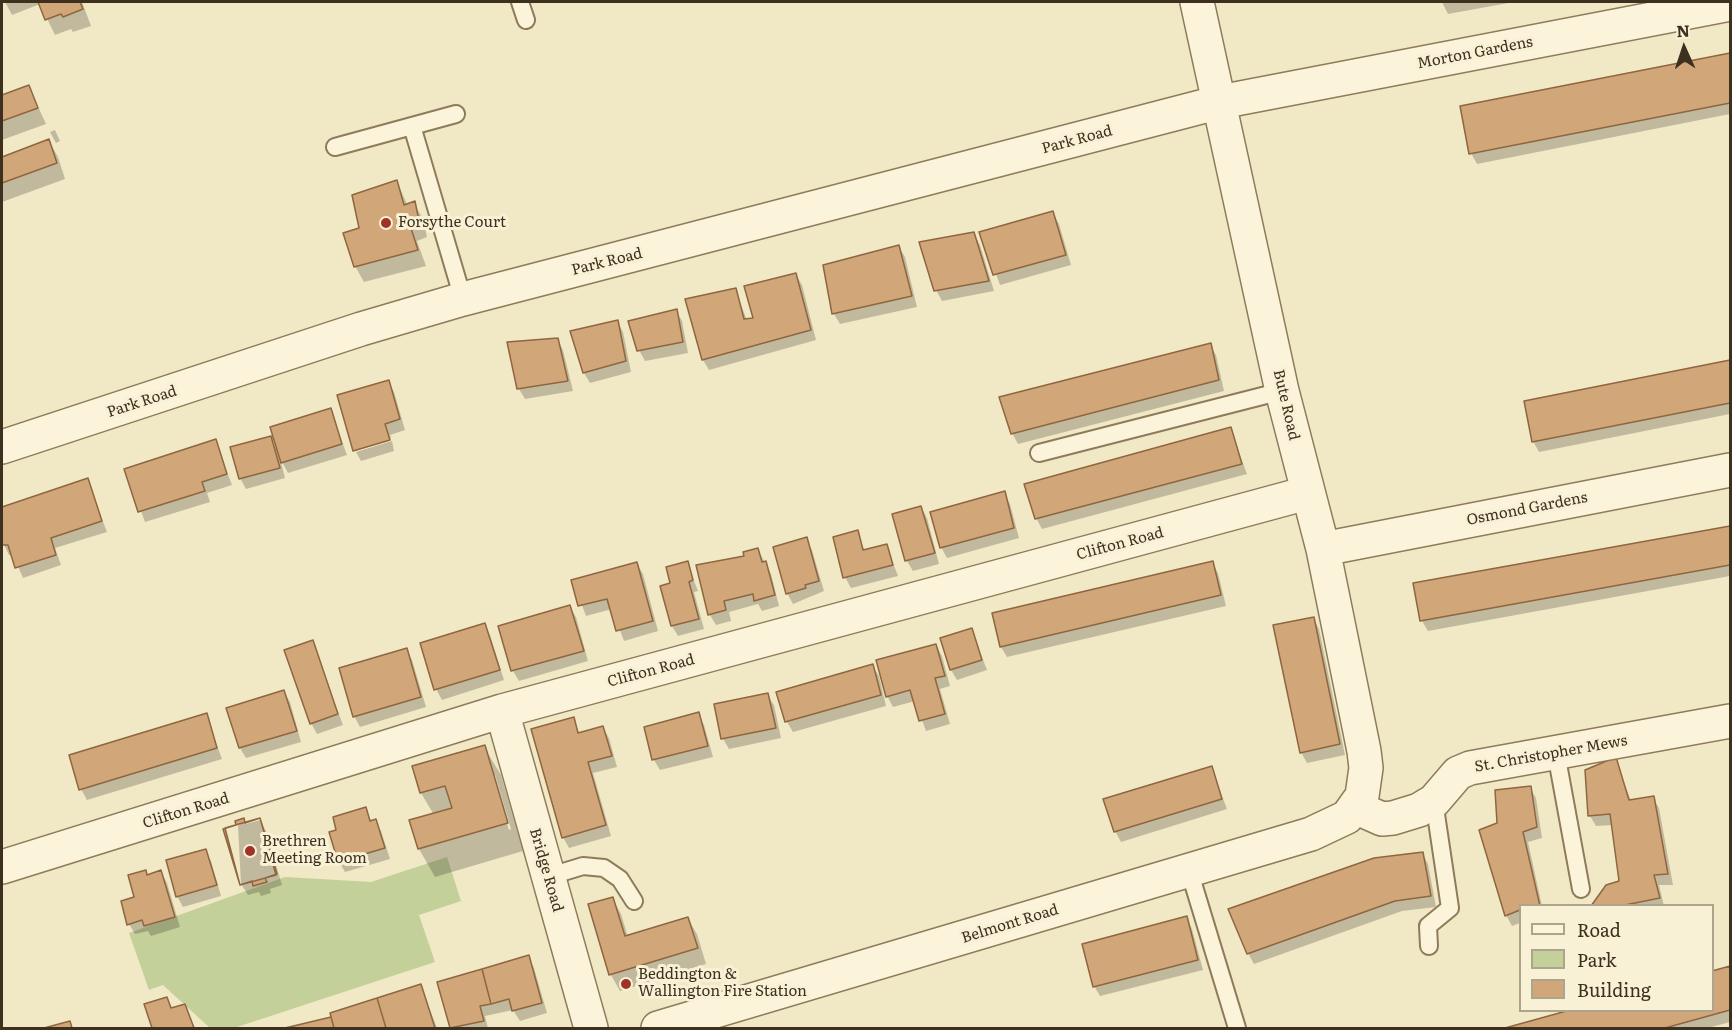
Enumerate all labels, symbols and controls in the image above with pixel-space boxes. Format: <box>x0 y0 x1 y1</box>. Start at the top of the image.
north arrow <box>1654 18 1714 78</box>
text: N <box>1676 18 1690 42</box>
street label: Morton Gardens <box>1416 33 1534 73</box>
street label: Park Road <box>1040 122 1114 158</box>
place label: Forsythe Court <box>398 214 506 232</box>
marker: Forsythe Court <box>379 216 393 230</box>
street label: Park Road <box>570 245 644 279</box>
street label: Bute Road <box>1269 368 1303 442</box>
street label: Park Road <box>105 382 179 422</box>
street label: Osmond Gardens <box>1465 488 1589 530</box>
street label: Clifton Road <box>1075 524 1165 564</box>
street label: Clifton Road <box>606 651 696 691</box>
street label: St. Christopher Mews <box>1473 732 1629 776</box>
street label: Clifton Road <box>141 789 231 833</box>
street label: Bridge Road <box>525 826 567 914</box>
place label: Brethren Meeting Room <box>262 833 367 868</box>
marker: Brethren Meeting Room <box>243 844 257 858</box>
street label: Belmont Road <box>959 901 1061 947</box>
legend <box>1519 904 1714 1012</box>
text: Road <box>1577 916 1621 943</box>
text: Park <box>1577 946 1616 973</box>
place label: Beddington & Wallington Fire Station <box>638 966 807 1001</box>
text: Building <box>1577 976 1651 1003</box>
marker: Beddington & Wallington Fire Station <box>619 977 633 991</box>

